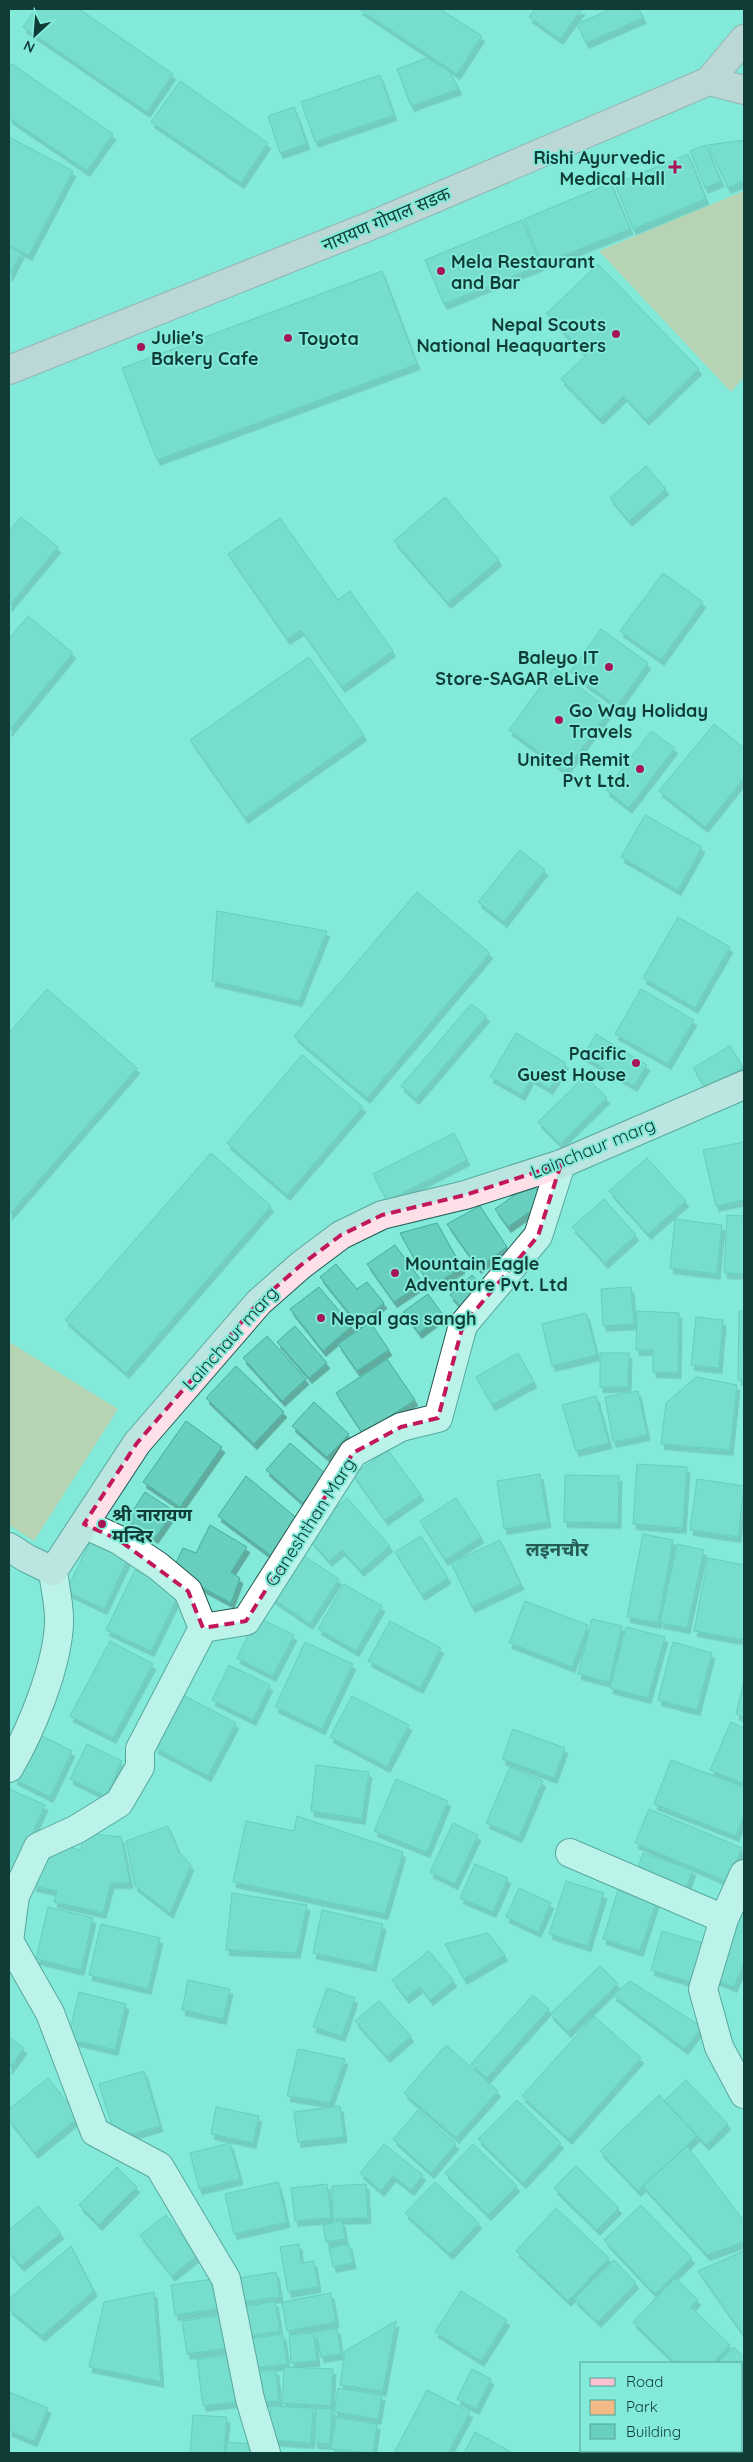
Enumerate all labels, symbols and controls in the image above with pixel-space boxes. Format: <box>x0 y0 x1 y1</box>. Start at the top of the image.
north arrow <box>10 10 60 60</box>
text: N <box>21 36 38 57</box>
place label: Rishi Ayurvedic Medical Hall <box>533 146 665 190</box>
marker: Rishi Ayurvedic Medical Hall <box>669 161 681 173</box>
street label: नारायण गोपाल सडक <box>318 181 455 256</box>
place label: Mela Restaurant and Bar <box>451 250 595 294</box>
marker: Mela Restaurant and Bar <box>435 265 447 277</box>
place label: Nepal Scouts National Heaquarters <box>416 313 606 357</box>
place label: Julie's Bakery Cafe <box>151 326 259 370</box>
place label: Toyota <box>298 327 359 350</box>
marker: Nepal Scouts National Heaquarters <box>610 328 622 340</box>
marker: Toyota <box>282 332 294 344</box>
marker: Julie's Bakery Cafe <box>135 341 147 353</box>
place label: Baleyo IT Store-SAGAR eLive <box>435 646 599 690</box>
marker: Baleyo IT Store-SAGAR eLive <box>603 661 615 673</box>
place label: Go Way Holiday Travels <box>569 699 708 743</box>
marker: Go Way Holiday Travels <box>553 714 565 726</box>
place label: United Remit Pvt Ltd. <box>517 748 630 792</box>
marker: United Remit Pvt Ltd. <box>634 763 646 775</box>
place label: Pacific Guest House <box>517 1042 626 1086</box>
marker: Pacific Guest House <box>630 1057 642 1069</box>
street label: Lainchaur marg <box>527 1113 659 1183</box>
place label: Mountain Eagle Adventure Pvt. Ltd <box>405 1252 568 1296</box>
marker: Mountain Eagle Adventure Pvt. Ltd <box>389 1267 401 1279</box>
street label: Lainchaur marg <box>177 1281 283 1395</box>
place label: Nepal gas sangh <box>331 1307 477 1330</box>
marker: Nepal gas sangh <box>315 1312 327 1324</box>
street label: Ganeshthan Marg <box>260 1453 360 1591</box>
place label: श्री नारायण मन्दिर <box>112 1503 193 1547</box>
marker: श्री नारायण मन्दिर <box>96 1518 108 1530</box>
district label: लइनचौर <box>526 1537 589 1561</box>
legend <box>580 2362 743 2452</box>
text: Road <box>626 2372 663 2391</box>
text: Park <box>626 2397 658 2416</box>
text: Building <box>626 2422 681 2441</box>

